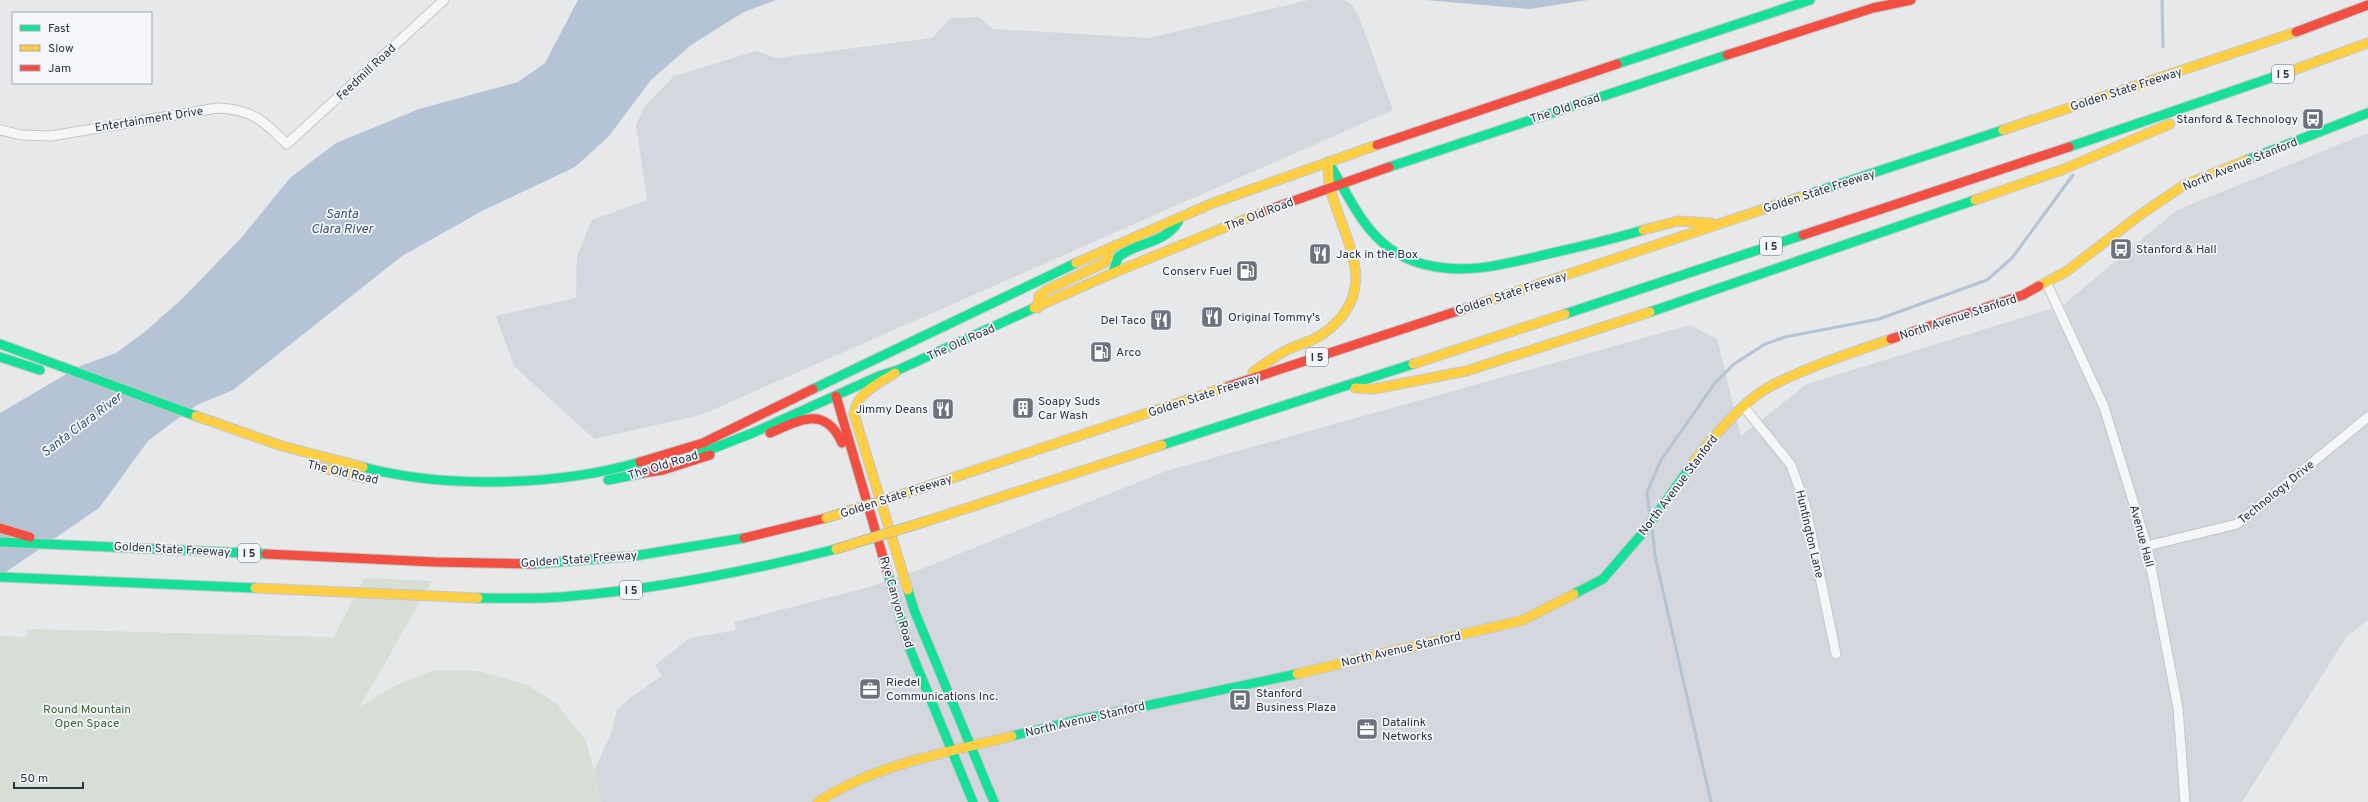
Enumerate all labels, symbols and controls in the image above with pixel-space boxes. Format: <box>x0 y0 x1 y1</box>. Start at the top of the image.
legend <box>12 12 152 84</box>
text: Fast <box>48 21 70 37</box>
text: Slow <box>48 41 74 57</box>
street label: Feedmill Road <box>333 41 400 104</box>
text: Jam <box>48 61 71 77</box>
street label: Golden State Freeway <box>2068 64 2184 116</box>
road number: I 5 <box>2272 65 2294 83</box>
street label: The Old Road <box>1528 90 1602 128</box>
street label: Entertainment Drive <box>94 104 204 136</box>
bus stop icon: Stanford & Technology <box>2300 106 2326 132</box>
place label: Stanford & Technology <box>2176 112 2298 128</box>
street label: North Avenue Stanford <box>2181 135 2300 195</box>
street label: Golden State Freeway <box>1761 166 1877 218</box>
street label: The Old Road <box>1223 194 1296 235</box>
water label: Santa Clara River <box>311 207 374 238</box>
bus stop icon: Stanford & Hall <box>2108 236 2134 262</box>
road number: I 5 <box>1760 237 1782 255</box>
restaurant icon: Jack in the Box <box>1307 241 1333 267</box>
place label: Stanford & Hall <box>2136 242 2217 258</box>
place label: Jack in the Box <box>1336 247 1418 263</box>
fuel station icon: Conserv Fuel <box>1234 258 1260 284</box>
place label: Conserv Fuel <box>1162 264 1232 280</box>
street label: Golden State Freeway <box>1453 268 1569 320</box>
street label: North Avenue Stanford <box>1898 291 2019 344</box>
restaurant icon: Original Tommy's <box>1199 304 1225 330</box>
restaurant icon: Del Taco <box>1148 307 1174 333</box>
place label: Original Tommy's <box>1228 310 1320 326</box>
place label: Del Taco <box>1100 313 1146 329</box>
street label: The Old Road <box>925 321 998 365</box>
fuel station icon: Arco <box>1088 339 1114 365</box>
place label: Arco <box>1116 345 1142 361</box>
road number: I 5 <box>1306 348 1328 366</box>
street label: Golden State Freeway <box>1146 370 1262 422</box>
water label: Santa Clara River <box>39 389 127 461</box>
place label: Soapy Suds Car Wash <box>1038 394 1100 424</box>
building icon: Soapy Suds Car Wash <box>1010 395 1036 421</box>
restaurant icon: Jimmy Deans <box>930 396 956 422</box>
place label: Jimmy Deans <box>855 402 928 418</box>
street label: North Avenue Stanford <box>1636 432 1722 539</box>
street label: The Old Road <box>626 448 700 484</box>
street label: The Old Road <box>306 457 380 489</box>
street label: Technology Drive <box>2235 457 2318 528</box>
street label: Golden State Freeway <box>838 471 954 523</box>
street label: Huntington Lane <box>1791 489 1827 580</box>
street label: Avenue Hall <box>2125 503 2157 569</box>
street label: Golden State Freeway <box>113 539 231 561</box>
road number: I 5 <box>238 544 260 562</box>
street label: Golden State Freeway <box>520 548 638 572</box>
street label: Rye Canyon Road <box>875 555 917 650</box>
road number: I 5 <box>620 581 642 599</box>
street label: North Avenue Stanford <box>1340 628 1463 672</box>
place label: Riedel Communications Inc. <box>886 675 998 705</box>
office icon: Riedel Communications Inc. <box>857 676 883 702</box>
place label: Stanford Business Plaza <box>1256 686 1336 716</box>
bus stop icon: Stanford Business Plaza <box>1227 687 1253 713</box>
street label: North Avenue Stanford <box>1024 698 1147 742</box>
park label: Round Mountain Open Space <box>43 702 131 732</box>
place label: Datalink Networks <box>1382 715 1433 745</box>
office icon: Datalink Networks <box>1354 716 1380 742</box>
scale bar <box>14 764 83 790</box>
text: 50 m <box>20 771 48 787</box>

